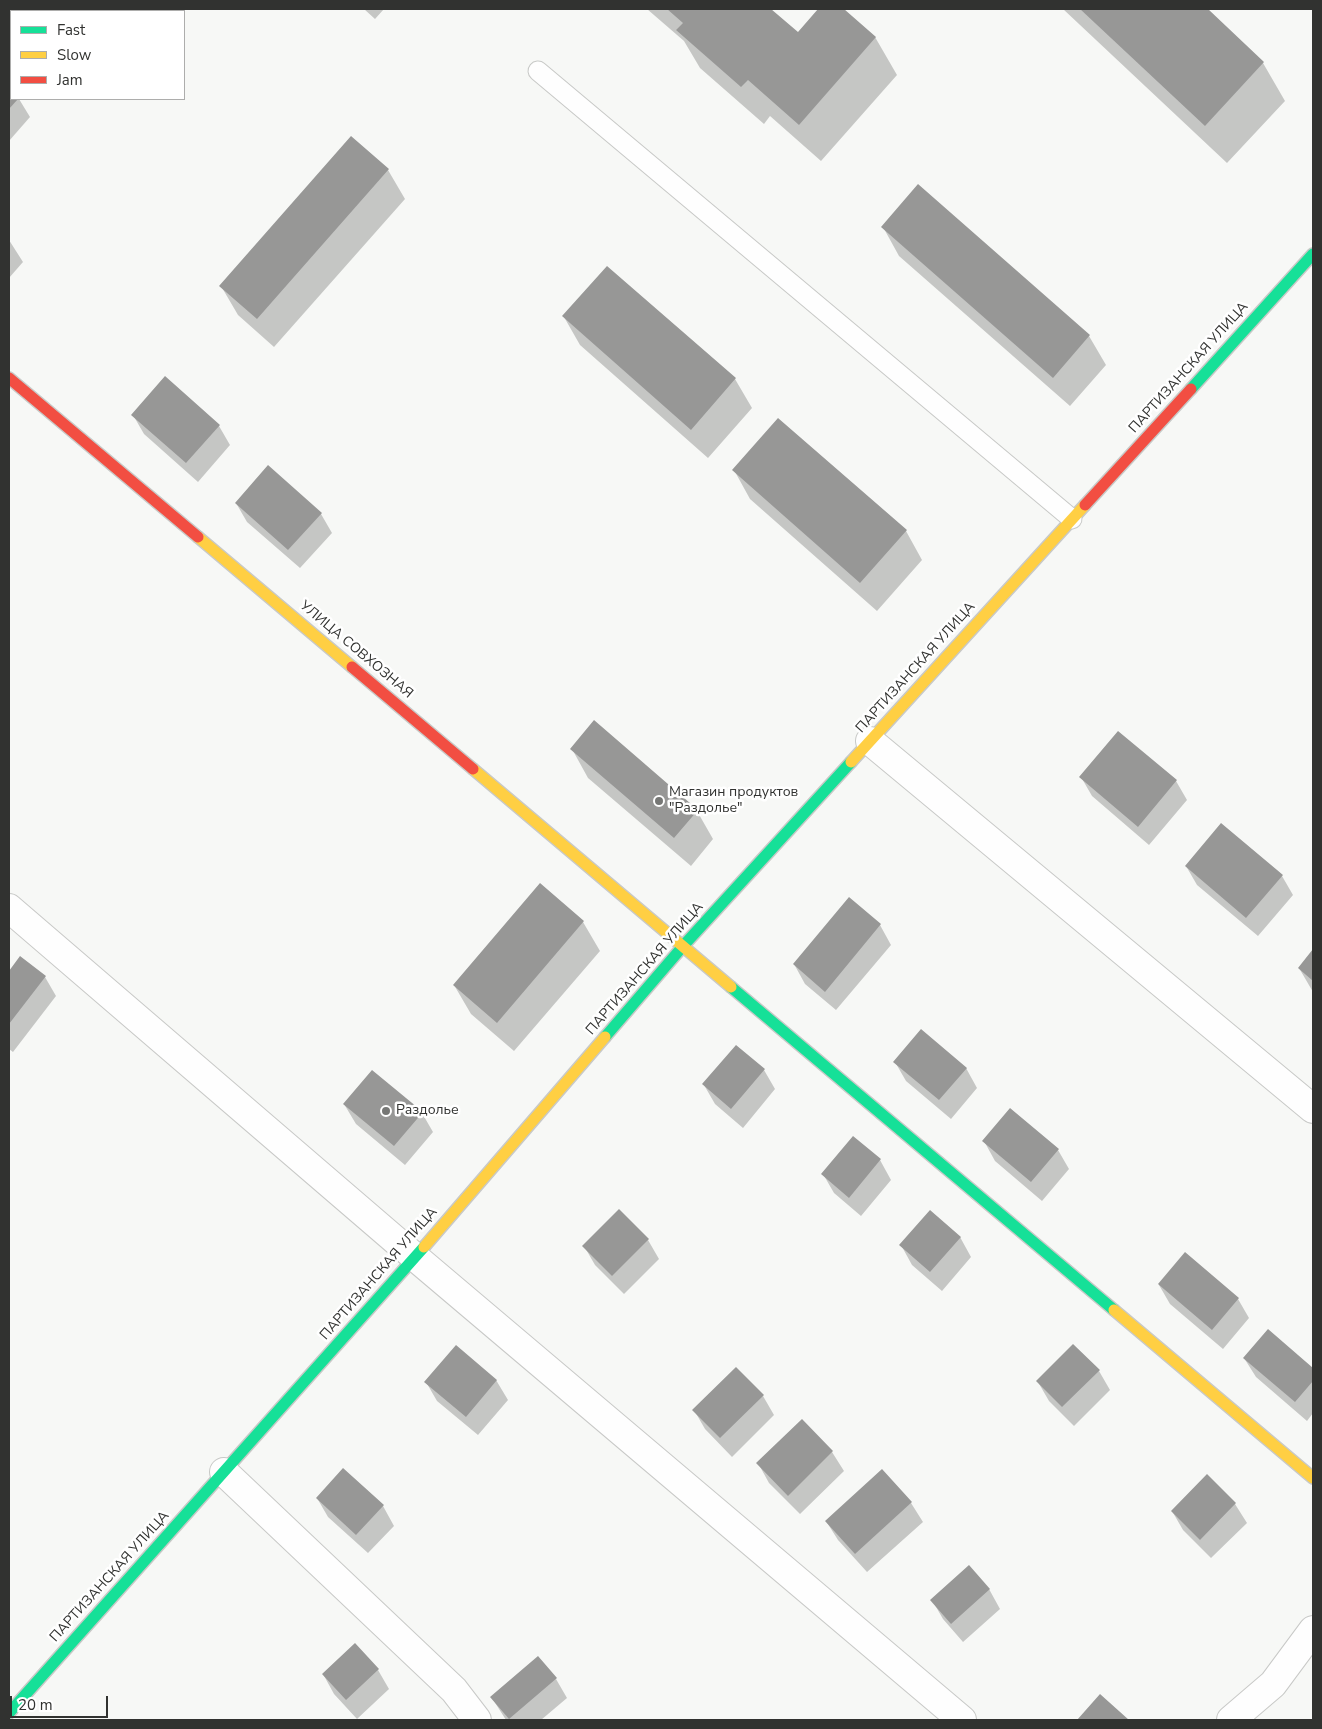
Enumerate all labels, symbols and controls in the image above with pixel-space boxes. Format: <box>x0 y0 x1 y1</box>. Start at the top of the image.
legend <box>10 10 185 100</box>
text: Fast <box>57 20 85 40</box>
text: Slow <box>57 45 91 65</box>
text: Jam <box>57 70 83 90</box>
street label: ПАРТИЗАНСКАЯ УЛИЦА <box>1126 299 1252 437</box>
street label: УЛИЦА СОВХОЗНАЯ <box>296 598 416 702</box>
street label: ПАРТИЗАНСКАЯ УЛИЦА <box>853 599 979 737</box>
place label: Магазин продуктов "Раздолье" <box>669 785 798 818</box>
marker: Магазин продуктов "Раздолье" <box>653 795 665 807</box>
street label: ПАРТИЗАНСКАЯ УЛИЦА <box>583 899 707 1039</box>
place label: Раздолье <box>396 1103 459 1119</box>
marker: Раздолье <box>380 1105 392 1117</box>
street label: ПАРТИЗАНСКАЯ УЛИЦА <box>317 1204 441 1344</box>
street label: ПАРТИЗАНСКАЯ УЛИЦА <box>47 1508 173 1646</box>
scale bar <box>12 1686 110 1718</box>
text: 20 m <box>18 1695 53 1715</box>

